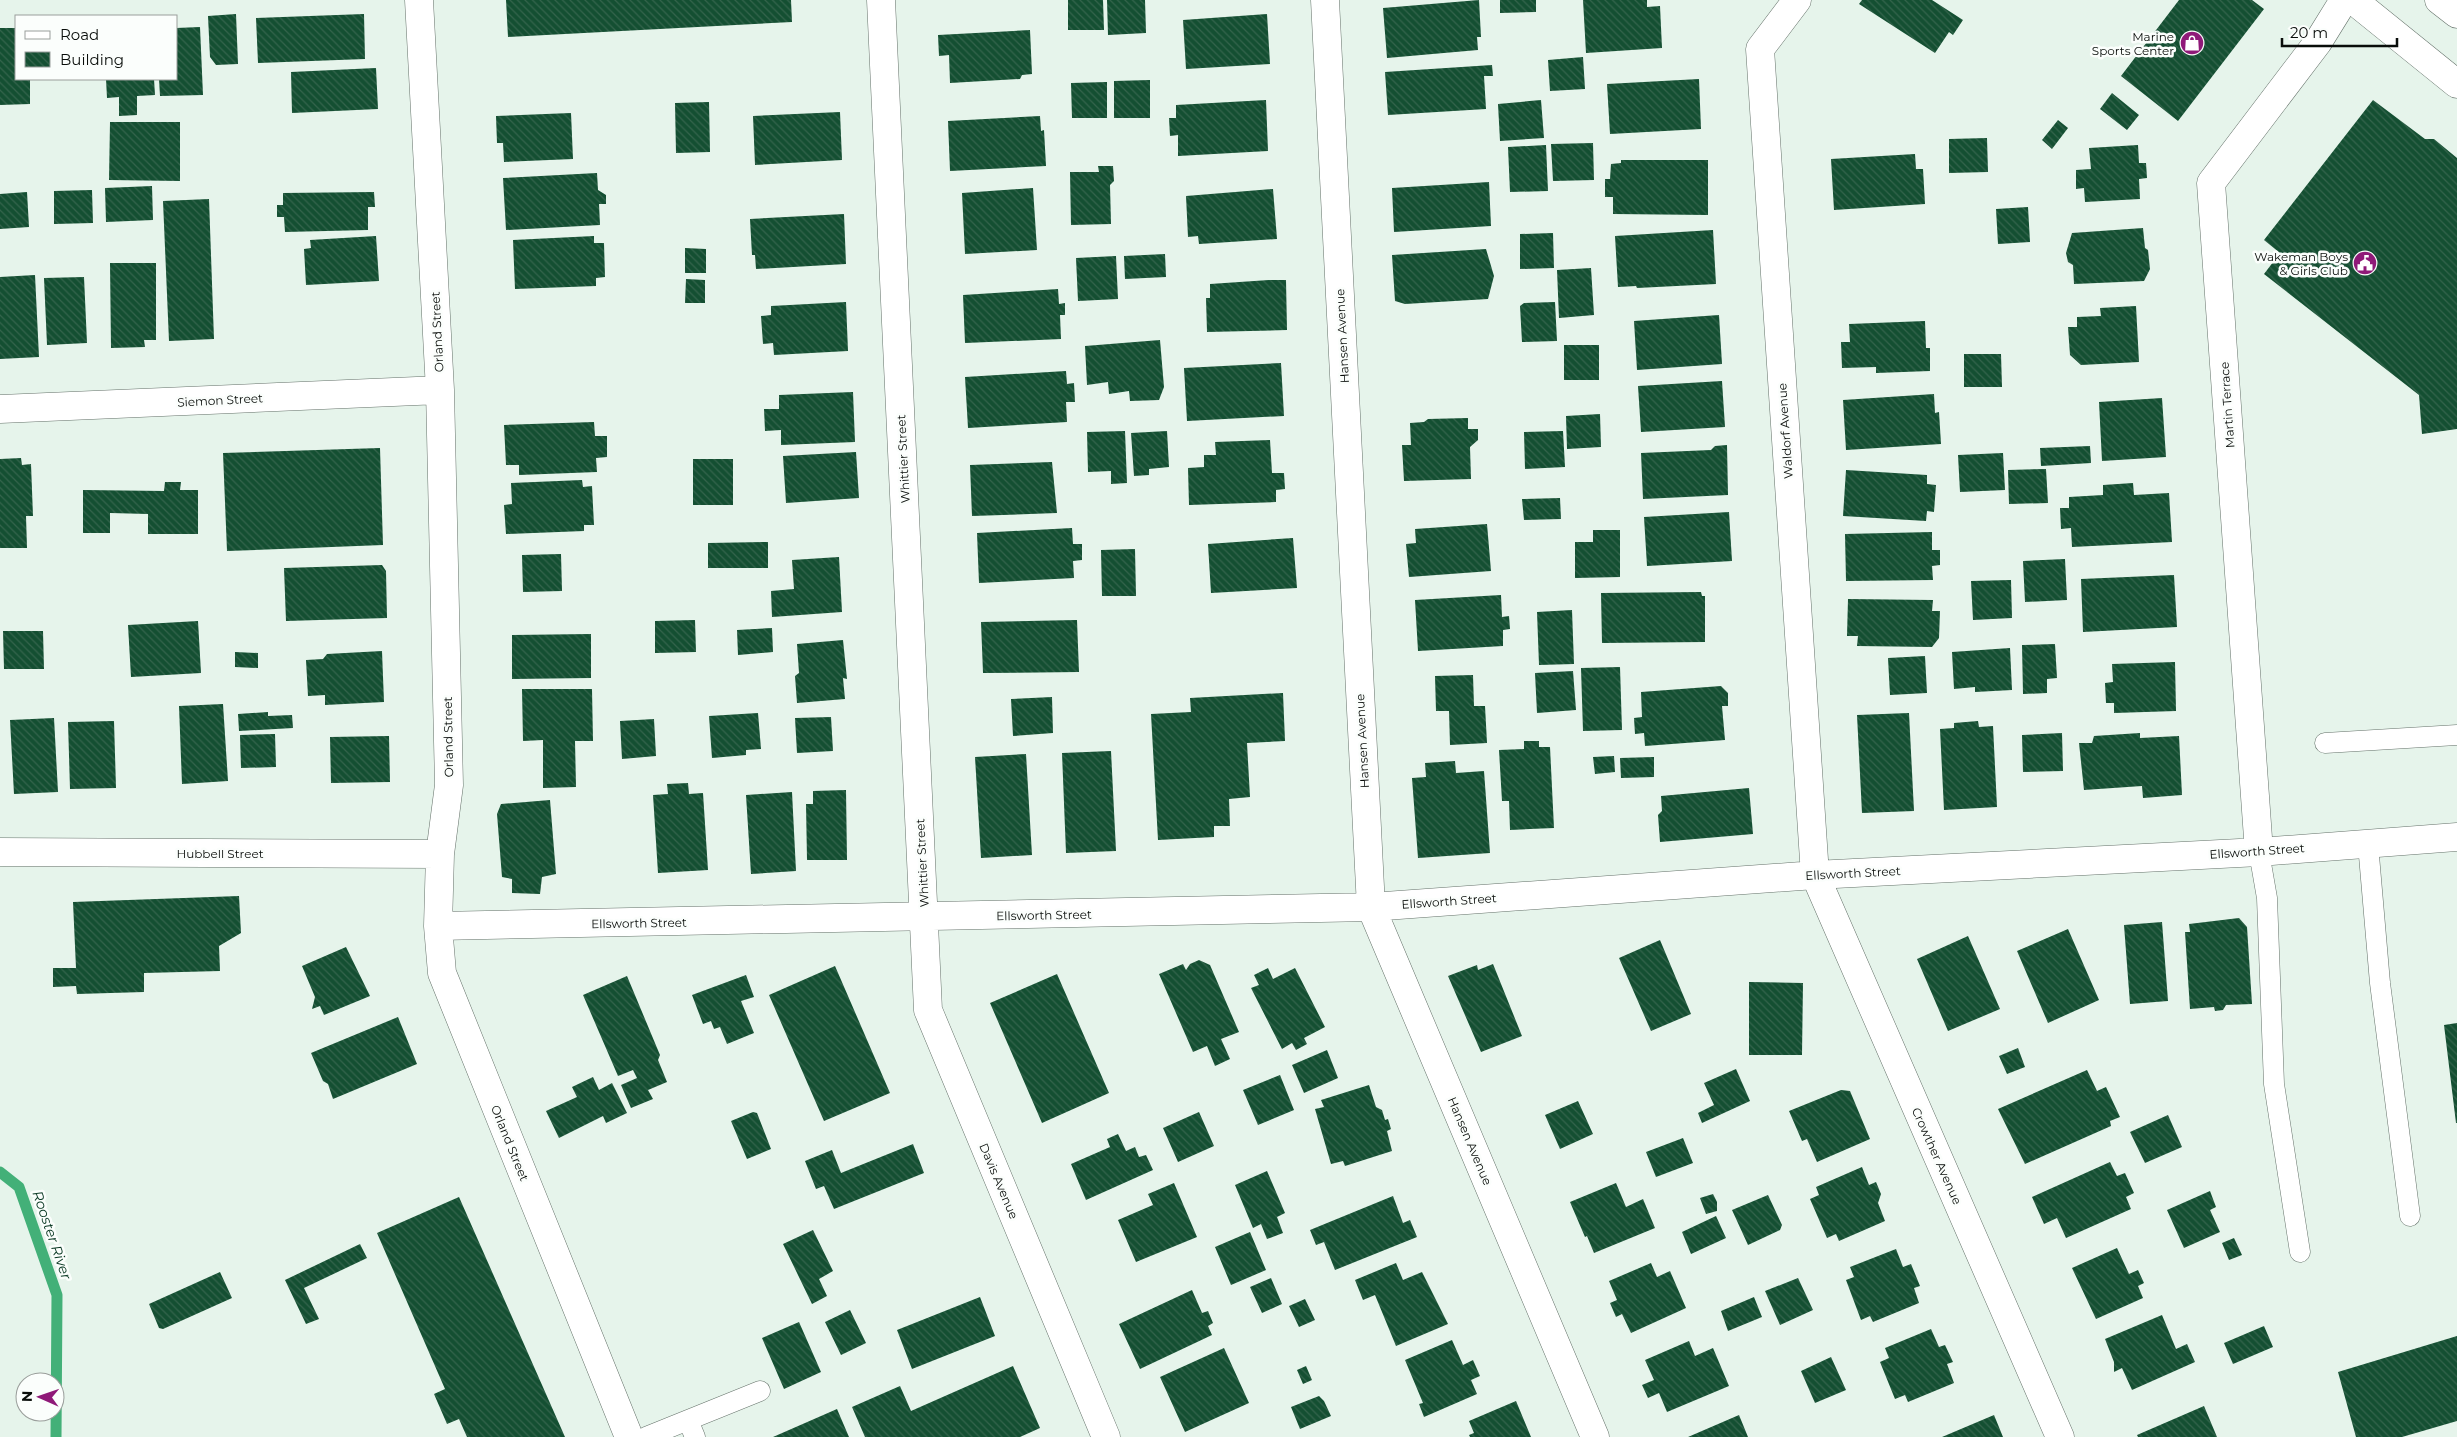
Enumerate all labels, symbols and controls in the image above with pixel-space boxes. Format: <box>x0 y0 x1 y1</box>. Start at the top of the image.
legend <box>15 15 178 80</box>
scale bar <box>2282 15 2397 47</box>
text: 20 m <box>2290 23 2328 42</box>
text: Road <box>60 25 99 44</box>
place label: Marine Sports Center <box>2092 29 2174 58</box>
shop icon: Marine Sports Center <box>2179 30 2205 56</box>
text: Building <box>60 50 124 69</box>
place label: Wakeman Boys & Girls Club <box>2254 249 2348 278</box>
public building icon: Wakeman Boys & Girls Club <box>2352 250 2378 276</box>
street label: Hansen Avenue <box>1332 288 1352 384</box>
street label: Orland Street <box>427 291 447 373</box>
street label: Martin Terrace <box>2217 361 2237 449</box>
street label: Waldorf Avenue <box>1774 383 1796 479</box>
street label: Siemon Street <box>177 390 263 410</box>
street label: Whittier Street <box>893 414 913 504</box>
street label: Hansen Avenue <box>1352 693 1372 789</box>
street label: Orland Street <box>440 696 456 778</box>
street label: Whittier Street <box>912 818 932 908</box>
street label: Ellsworth Street <box>2209 840 2305 862</box>
street label: Hubbell Street <box>176 846 264 861</box>
street label: Ellsworth Street <box>1805 863 1901 883</box>
street label: Ellsworth Street <box>1401 890 1497 912</box>
street label: Ellsworth Street <box>996 907 1092 923</box>
street label: Ellsworth Street <box>591 915 687 931</box>
street label: Hansen Avenue <box>1445 1095 1495 1187</box>
street label: Orland Street <box>488 1103 532 1183</box>
street label: Crowther Avenue <box>1909 1105 1965 1207</box>
street label: Davis Avenue <box>976 1141 1022 1221</box>
water label: Rooster River <box>28 1188 76 1282</box>
north arrow <box>15 1372 65 1422</box>
text: N <box>18 1391 36 1403</box>

